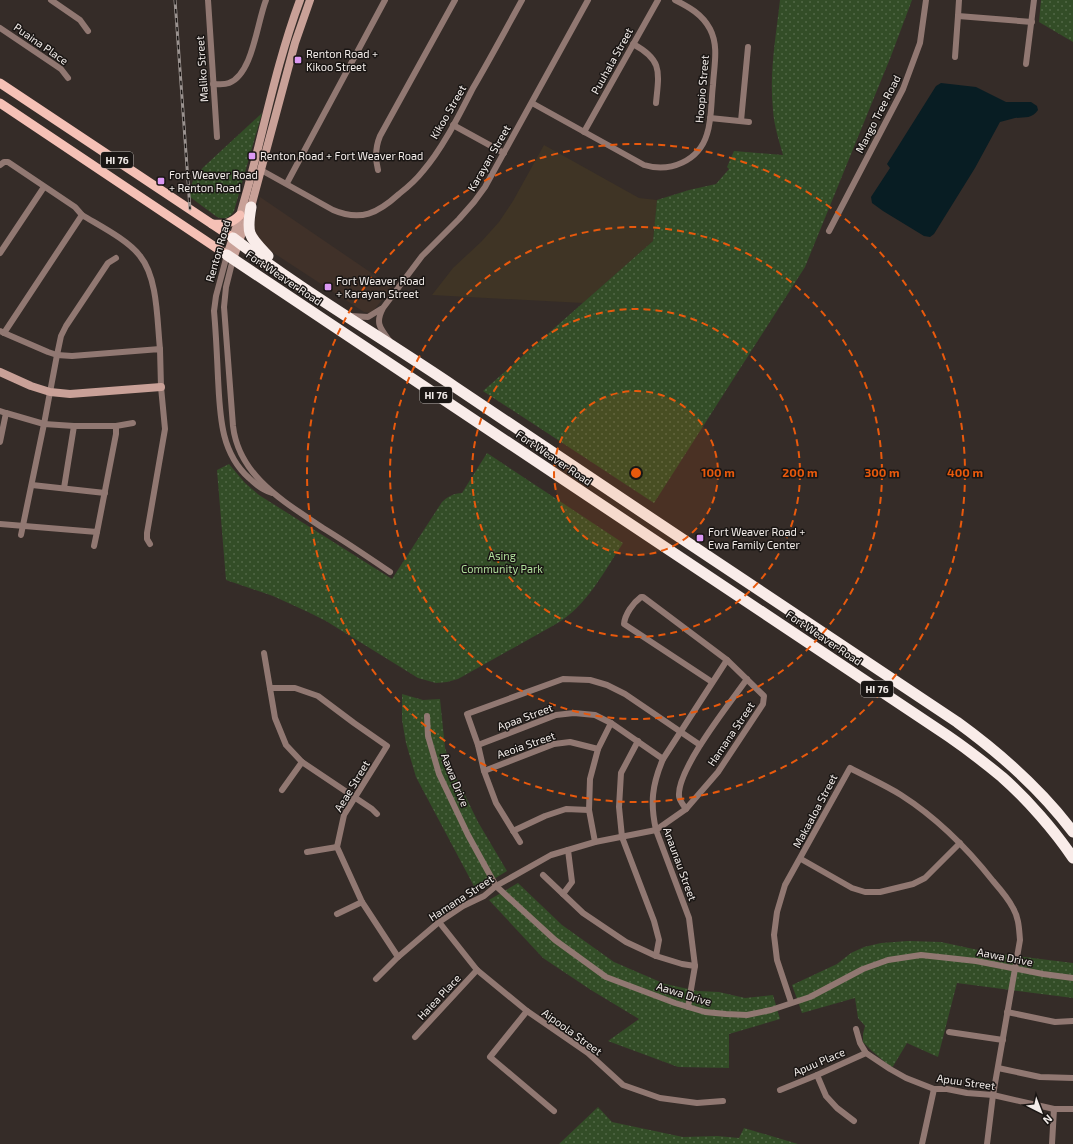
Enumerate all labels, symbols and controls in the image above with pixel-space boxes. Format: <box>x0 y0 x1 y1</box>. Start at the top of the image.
street label: Puaina Place <box>12 20 71 67</box>
street label: Puuhala Street <box>588 25 635 96</box>
street label: Maliko Street <box>193 35 210 103</box>
place label: Renton Road + Kikoo Street <box>306 47 378 73</box>
street label: Hoopio Street <box>692 54 711 124</box>
marker: Renton Road + Kikoo Street <box>293 55 303 65</box>
street label: Mango Tree Road <box>852 73 903 155</box>
street label: Kikoo Street <box>427 82 468 141</box>
street label: Karayan Street <box>464 122 513 193</box>
place label: Renton Road + Fort Weaver Road <box>260 149 423 162</box>
marker: Renton Road + Fort Weaver Road <box>247 151 257 161</box>
road number: HI 76 <box>101 152 133 168</box>
place label: Fort Weaver Road + Renton Road <box>169 168 258 194</box>
marker: Fort Weaver Road + Renton Road <box>156 176 166 186</box>
street label: Renton Road <box>202 218 233 283</box>
street label: Fort Weaver Road <box>244 247 325 308</box>
place label: Fort Weaver Road + Karayan Street <box>336 274 425 300</box>
marker: Fort Weaver Road + Karayan Street <box>323 282 333 292</box>
road number: HI 76 <box>420 387 452 403</box>
street label: Fort Weaver Road <box>514 427 595 488</box>
text: 100 m <box>701 465 735 479</box>
text: 200 m <box>782 465 818 479</box>
text: 300 m <box>864 465 900 479</box>
text: 400 m <box>947 465 983 479</box>
centre of rings <box>629 466 643 480</box>
place label: Fort Weaver Road + Ewa Family Center <box>708 525 805 551</box>
marker: Fort Weaver Road + Ewa Family Center <box>695 533 705 543</box>
park label: Asing Community Park <box>461 549 543 575</box>
street label: Fort Weaver Road <box>784 607 865 668</box>
road number: HI 76 <box>861 681 893 697</box>
street label: Hamana Street <box>704 699 757 768</box>
street label: Apaa Street <box>495 700 554 733</box>
street label: Aeoia Street <box>495 728 557 761</box>
street label: Aawa Drive <box>439 751 472 809</box>
street label: Aeae Street <box>331 758 372 814</box>
street label: Makaaloa Street <box>790 772 840 850</box>
street label: Anaunau Street <box>661 825 700 902</box>
street label: Hamana Street <box>426 872 496 923</box>
street label: Aawa Drive <box>976 945 1034 968</box>
street label: Haiea Place <box>414 971 463 1022</box>
street label: Aawa Drive <box>655 979 713 1008</box>
street label: Aipoola Street <box>540 1006 605 1058</box>
street label: Apuu Place <box>791 1045 847 1078</box>
street label: Apuu Street <box>936 1071 996 1092</box>
north arrow <box>1021 1092 1061 1132</box>
text: N <box>1041 1112 1055 1127</box>

